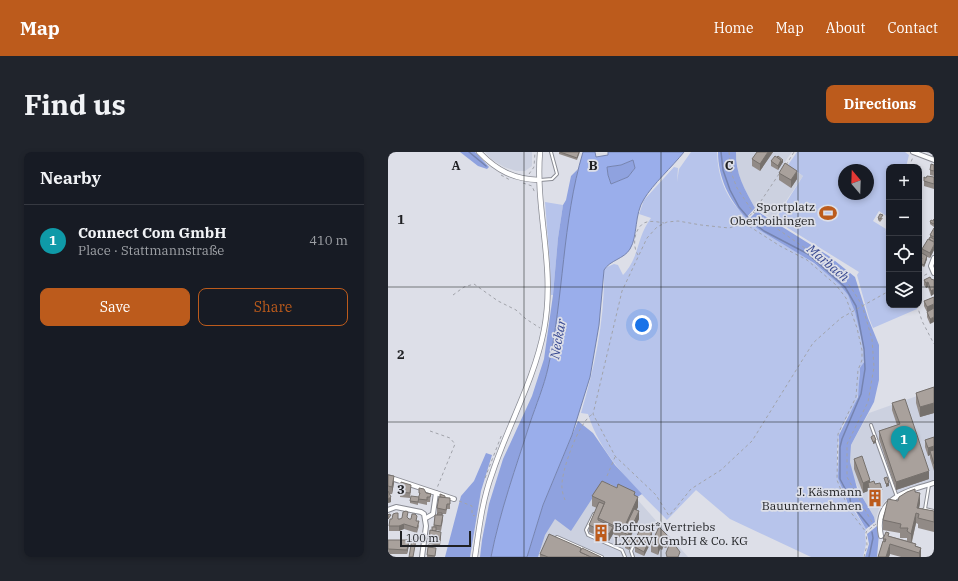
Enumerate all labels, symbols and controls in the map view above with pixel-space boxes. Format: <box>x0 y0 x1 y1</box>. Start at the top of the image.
text: Map <box>20 16 60 40</box>
text: Home <box>714 19 753 37</box>
text: Map <box>775 19 804 37</box>
text: About <box>826 19 865 37</box>
text: Contact <box>887 19 938 37</box>
button: Directions <box>826 85 934 123</box>
text: Find us <box>24 86 126 123</box>
text: A <box>451 157 461 174</box>
text: B <box>588 157 598 174</box>
text: C <box>725 157 734 174</box>
north arrow <box>838 164 874 200</box>
map controls <box>886 164 922 308</box>
button: + <box>886 164 922 200</box>
text: Nearby <box>40 167 101 189</box>
place label: Sportplatz Oberboihingen <box>730 199 815 228</box>
button: − <box>886 200 922 236</box>
sports icon: Sportplatz Oberboihingen <box>818 203 838 223</box>
text: 1 <box>397 211 405 228</box>
text: Connect Com GmbH <box>78 223 226 242</box>
text: 1 <box>49 232 57 249</box>
text: 410 m <box>309 232 348 249</box>
button: locate <box>886 236 922 272</box>
water label: Marbach <box>803 240 852 285</box>
text: Place · Stattmannstraße <box>78 242 224 259</box>
button: layers <box>886 272 922 308</box>
button: Save <box>40 288 190 326</box>
button: Share <box>198 288 348 326</box>
your location <box>632 315 652 335</box>
water label: Neckar <box>546 317 570 361</box>
text: 2 <box>397 346 405 363</box>
pin: 1 <box>891 426 917 459</box>
text: 3 <box>397 481 405 498</box>
place label: J. Käsmann Bauunternehmen <box>762 484 862 513</box>
building icon: J. Käsmann Bauunternehmen <box>865 488 885 508</box>
place label: Bofrost* Vertriebs LXXXVI GmbH & Co. KG <box>614 519 748 548</box>
building icon: Bofrost* Vertriebs LXXXVI GmbH & Co. KG <box>591 523 611 543</box>
scale bar <box>400 529 471 548</box>
text: 100 m <box>406 531 439 545</box>

